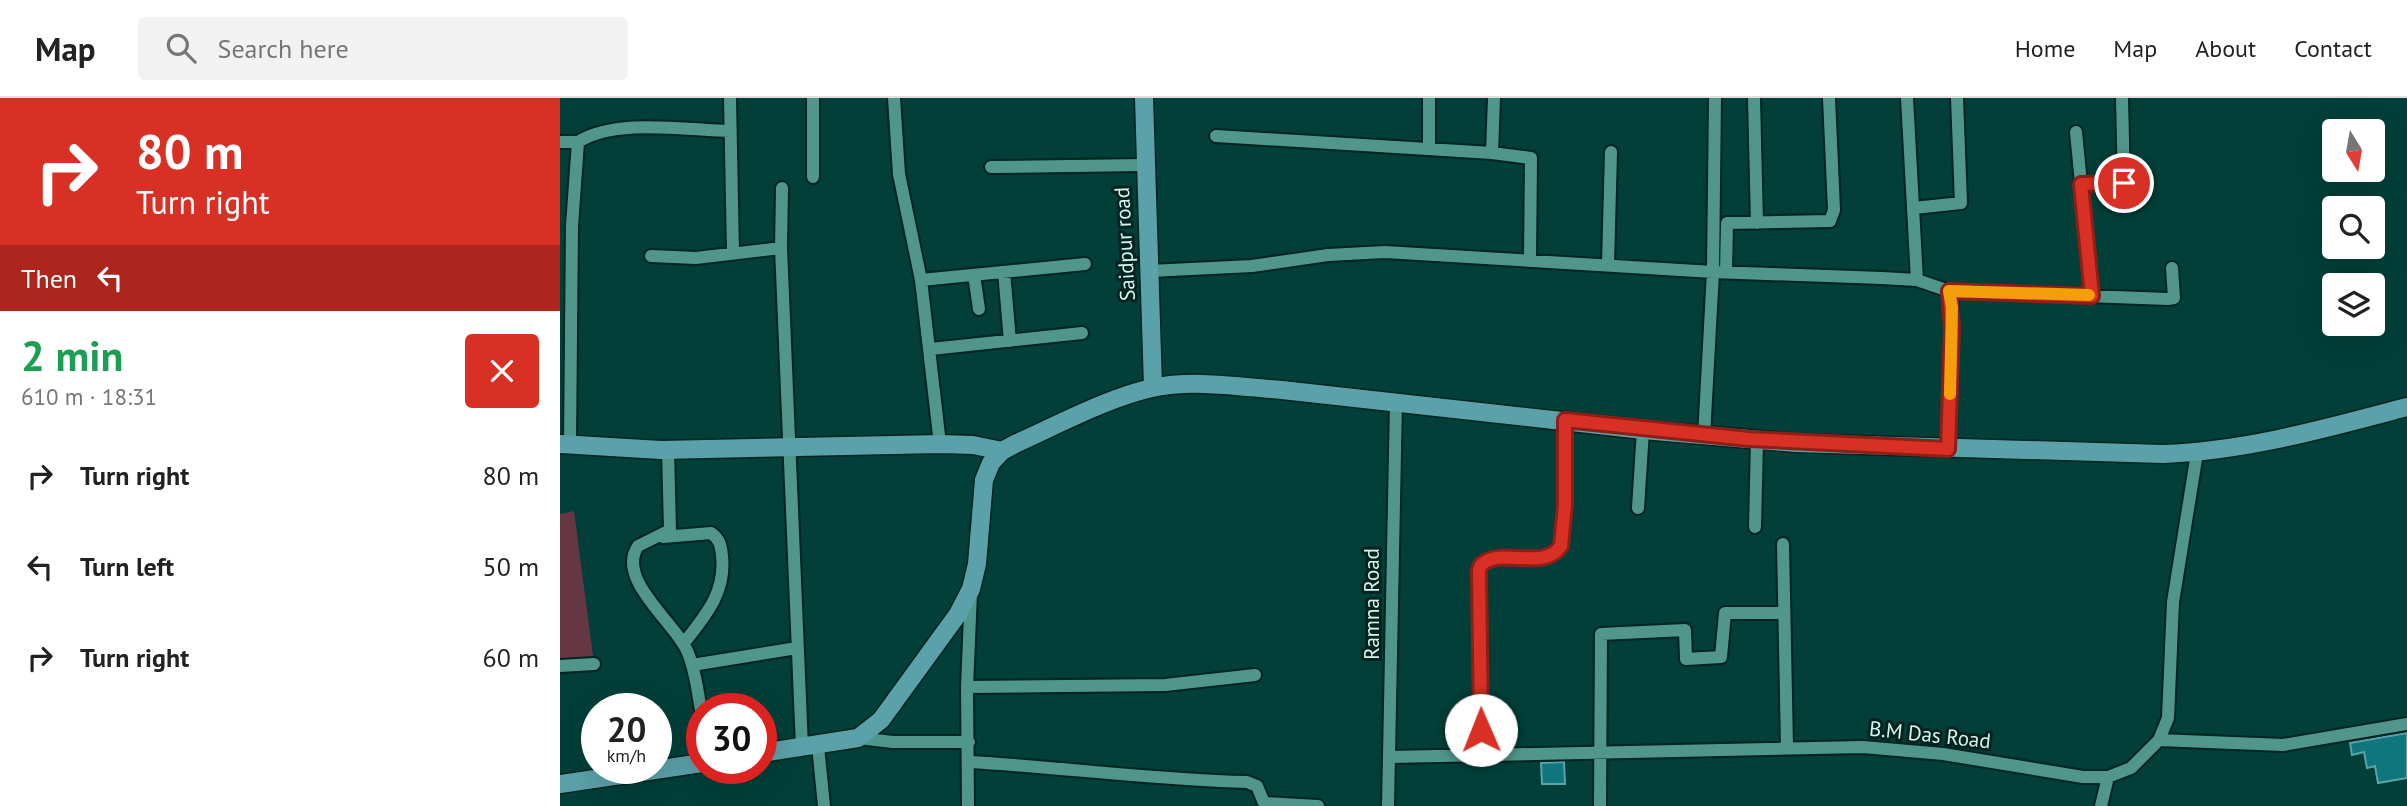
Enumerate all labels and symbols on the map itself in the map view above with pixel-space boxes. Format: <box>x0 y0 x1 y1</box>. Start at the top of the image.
north arrow <box>2322 119 2385 182</box>
pin <box>2094 153 2154 213</box>
street label: Saidpur road <box>1108 186 1141 302</box>
street label: Ramna Road <box>1358 548 1385 660</box>
speed limit sign: 30 <box>686 693 777 784</box>
position arrow <box>1444 693 1518 767</box>
street label: B.M Das Road <box>1868 715 1992 754</box>

